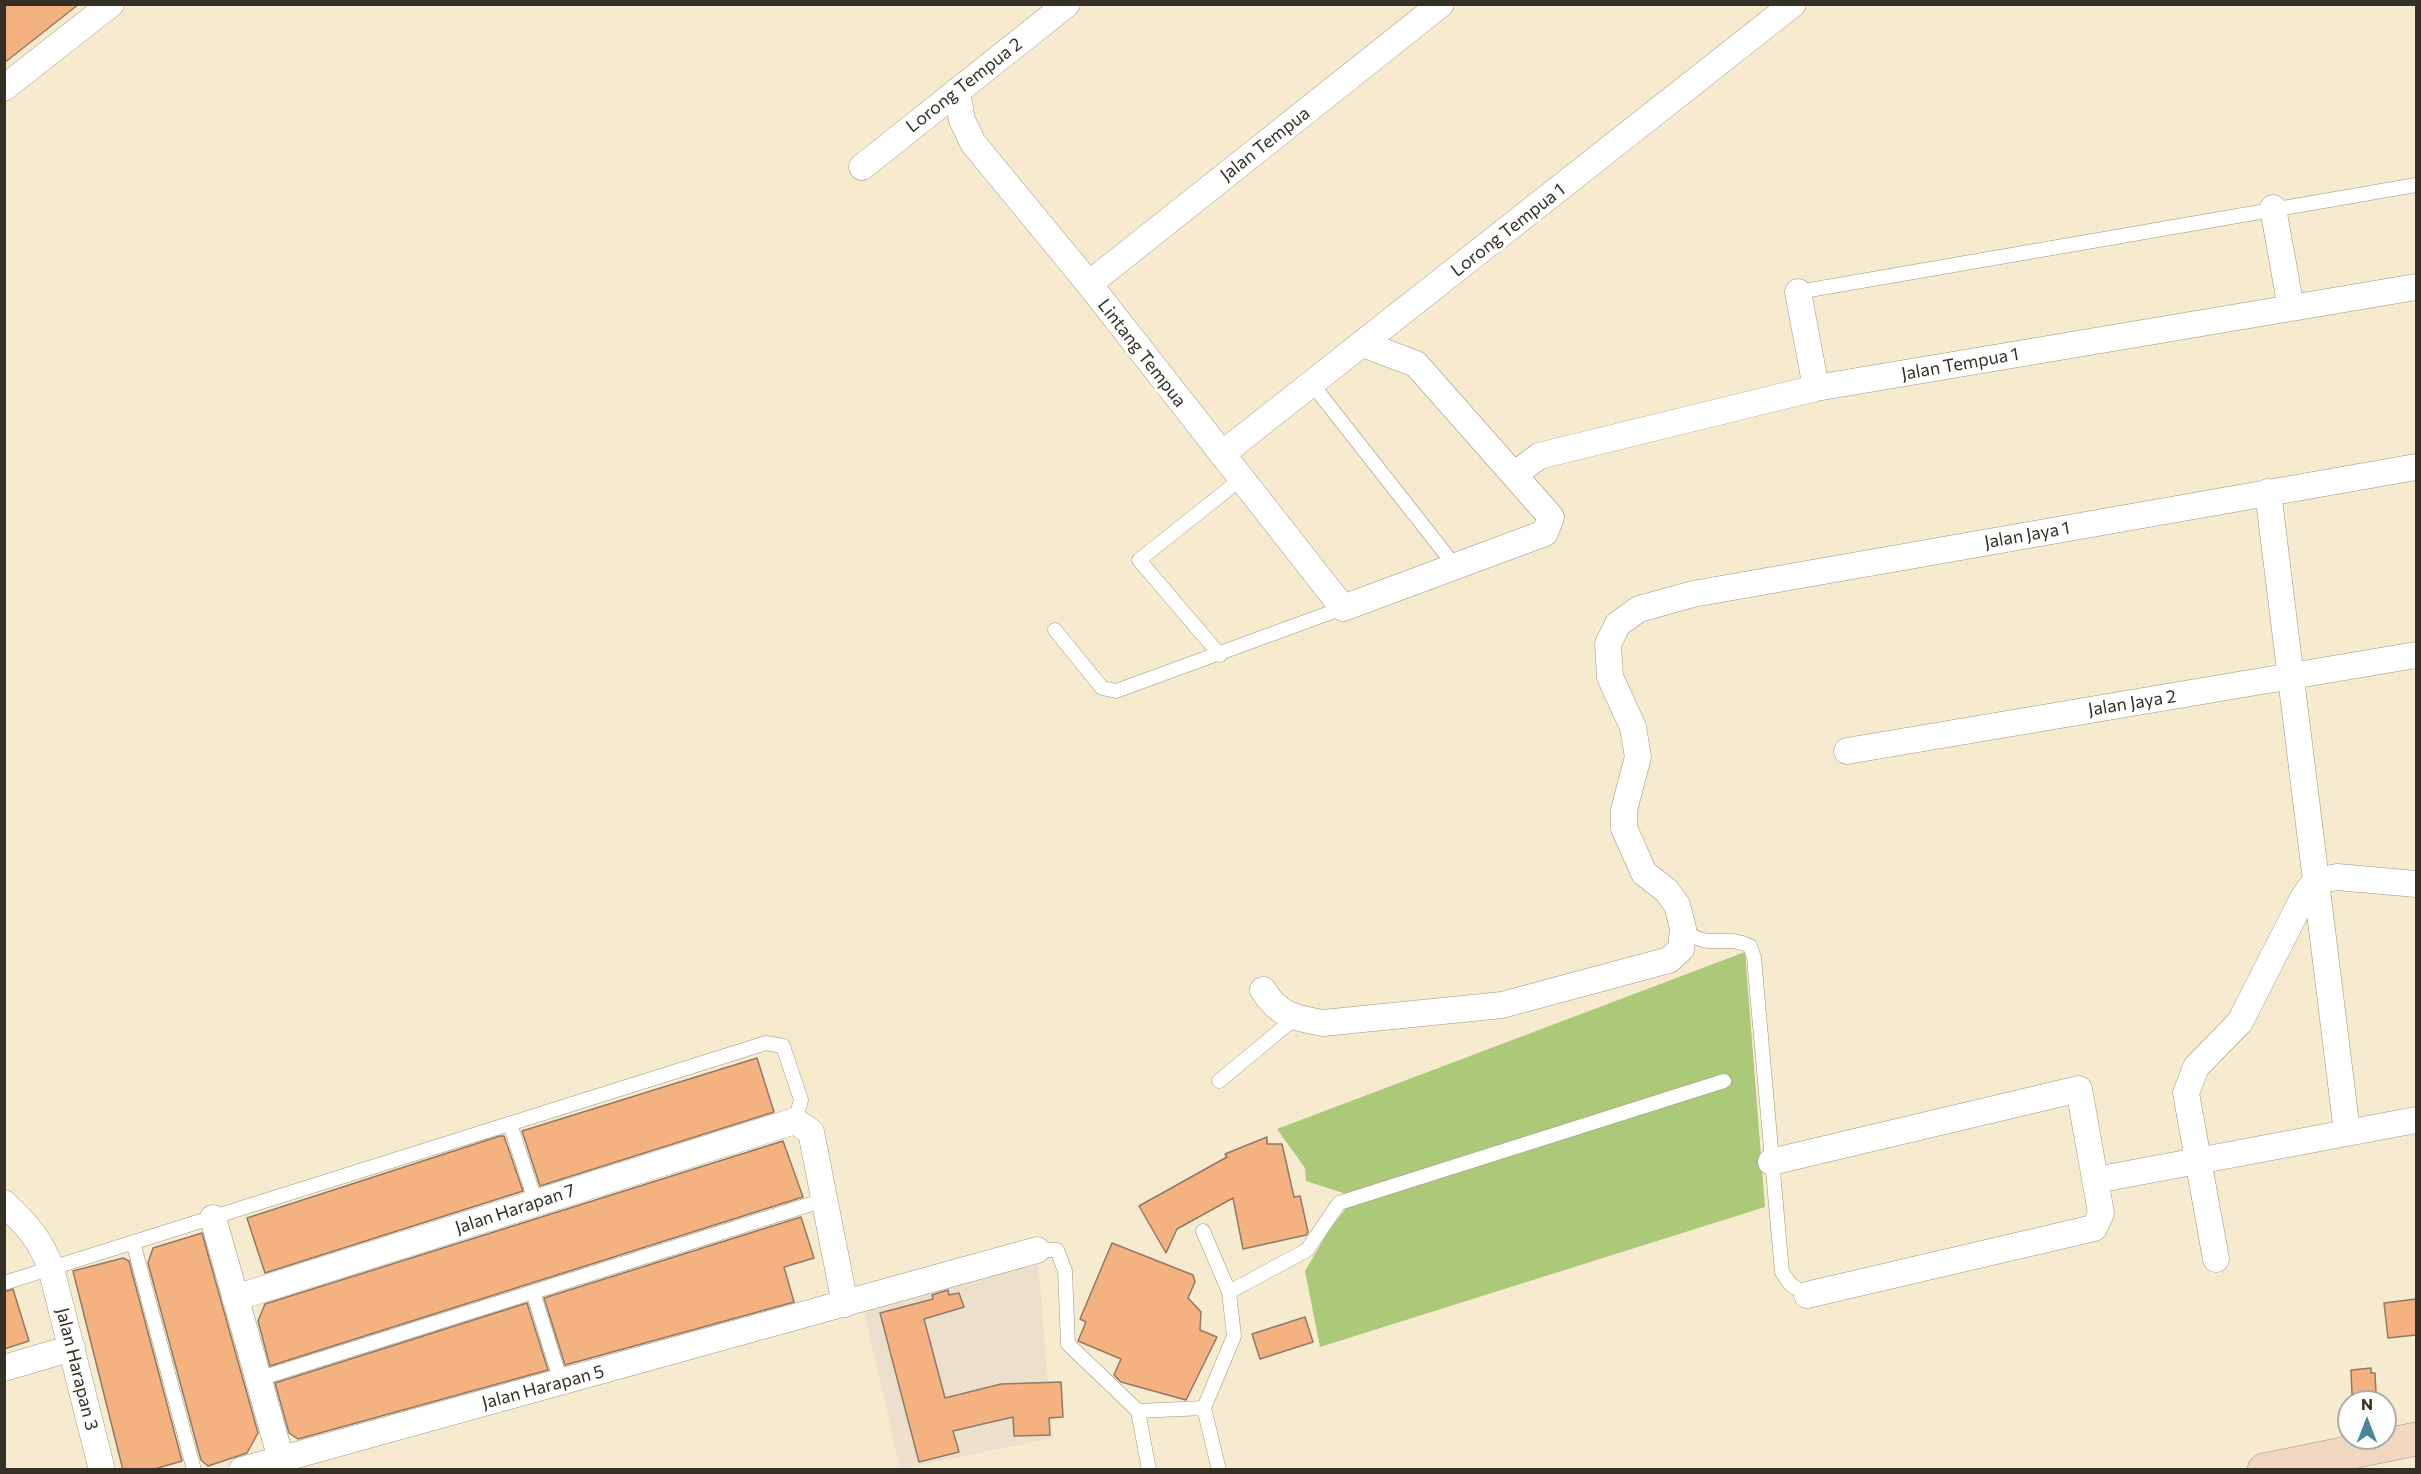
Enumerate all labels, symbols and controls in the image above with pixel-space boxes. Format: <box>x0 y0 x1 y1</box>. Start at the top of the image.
street label: Lorong Tempua 2 <box>902 33 1026 137</box>
street label: Jalan Tempua <box>1216 102 1314 186</box>
street label: Lorong Tempua 1 <box>1447 179 1569 281</box>
street label: Lintang Tempua <box>1093 295 1191 411</box>
street label: Jalan Tempua 1 <box>1900 343 2020 385</box>
street label: Jalan Jaya 1 <box>1983 517 2071 553</box>
street label: Jalan Jaya 2 <box>2086 685 2178 721</box>
street label: Jalan Harapan 7 <box>452 1179 578 1239</box>
street label: Jalan Harapan 3 <box>51 1305 103 1433</box>
street label: Jalan Harapan 5 <box>479 1360 607 1414</box>
north arrow <box>2337 1390 2397 1450</box>
text: N <box>2361 1394 2373 1413</box>

